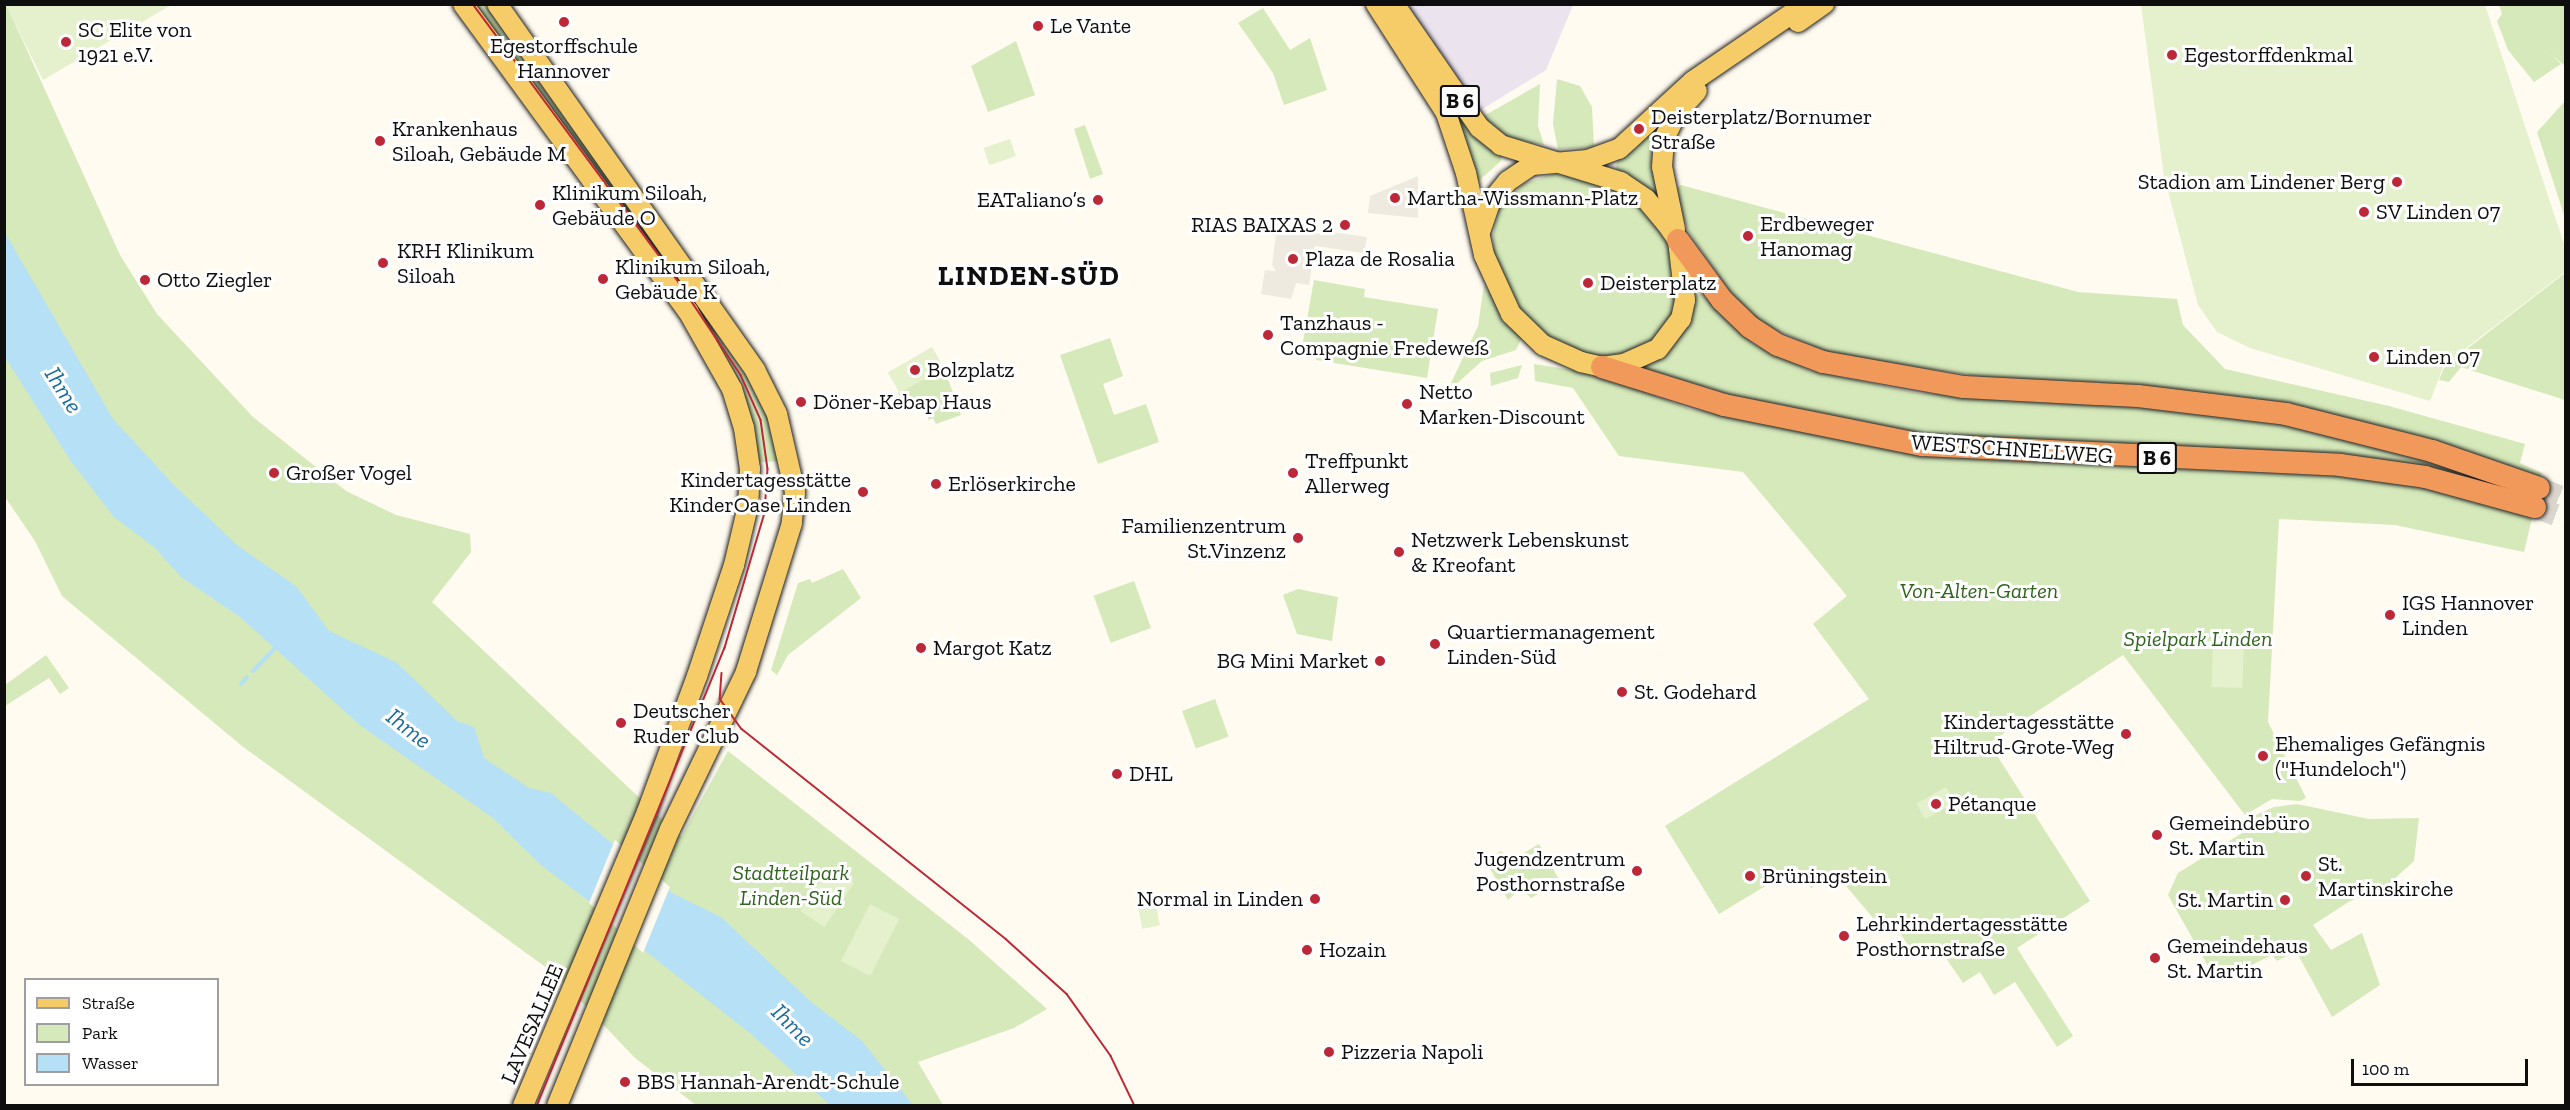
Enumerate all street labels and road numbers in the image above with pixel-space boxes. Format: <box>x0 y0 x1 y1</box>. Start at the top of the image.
road number: B 6 <box>1439 83 1481 119</box>
street label: WESTSCHNELLWEG <box>1910 429 2114 469</box>
road number: B 6 <box>2136 440 2178 476</box>
street label: LAVESALLEE <box>495 960 569 1088</box>

